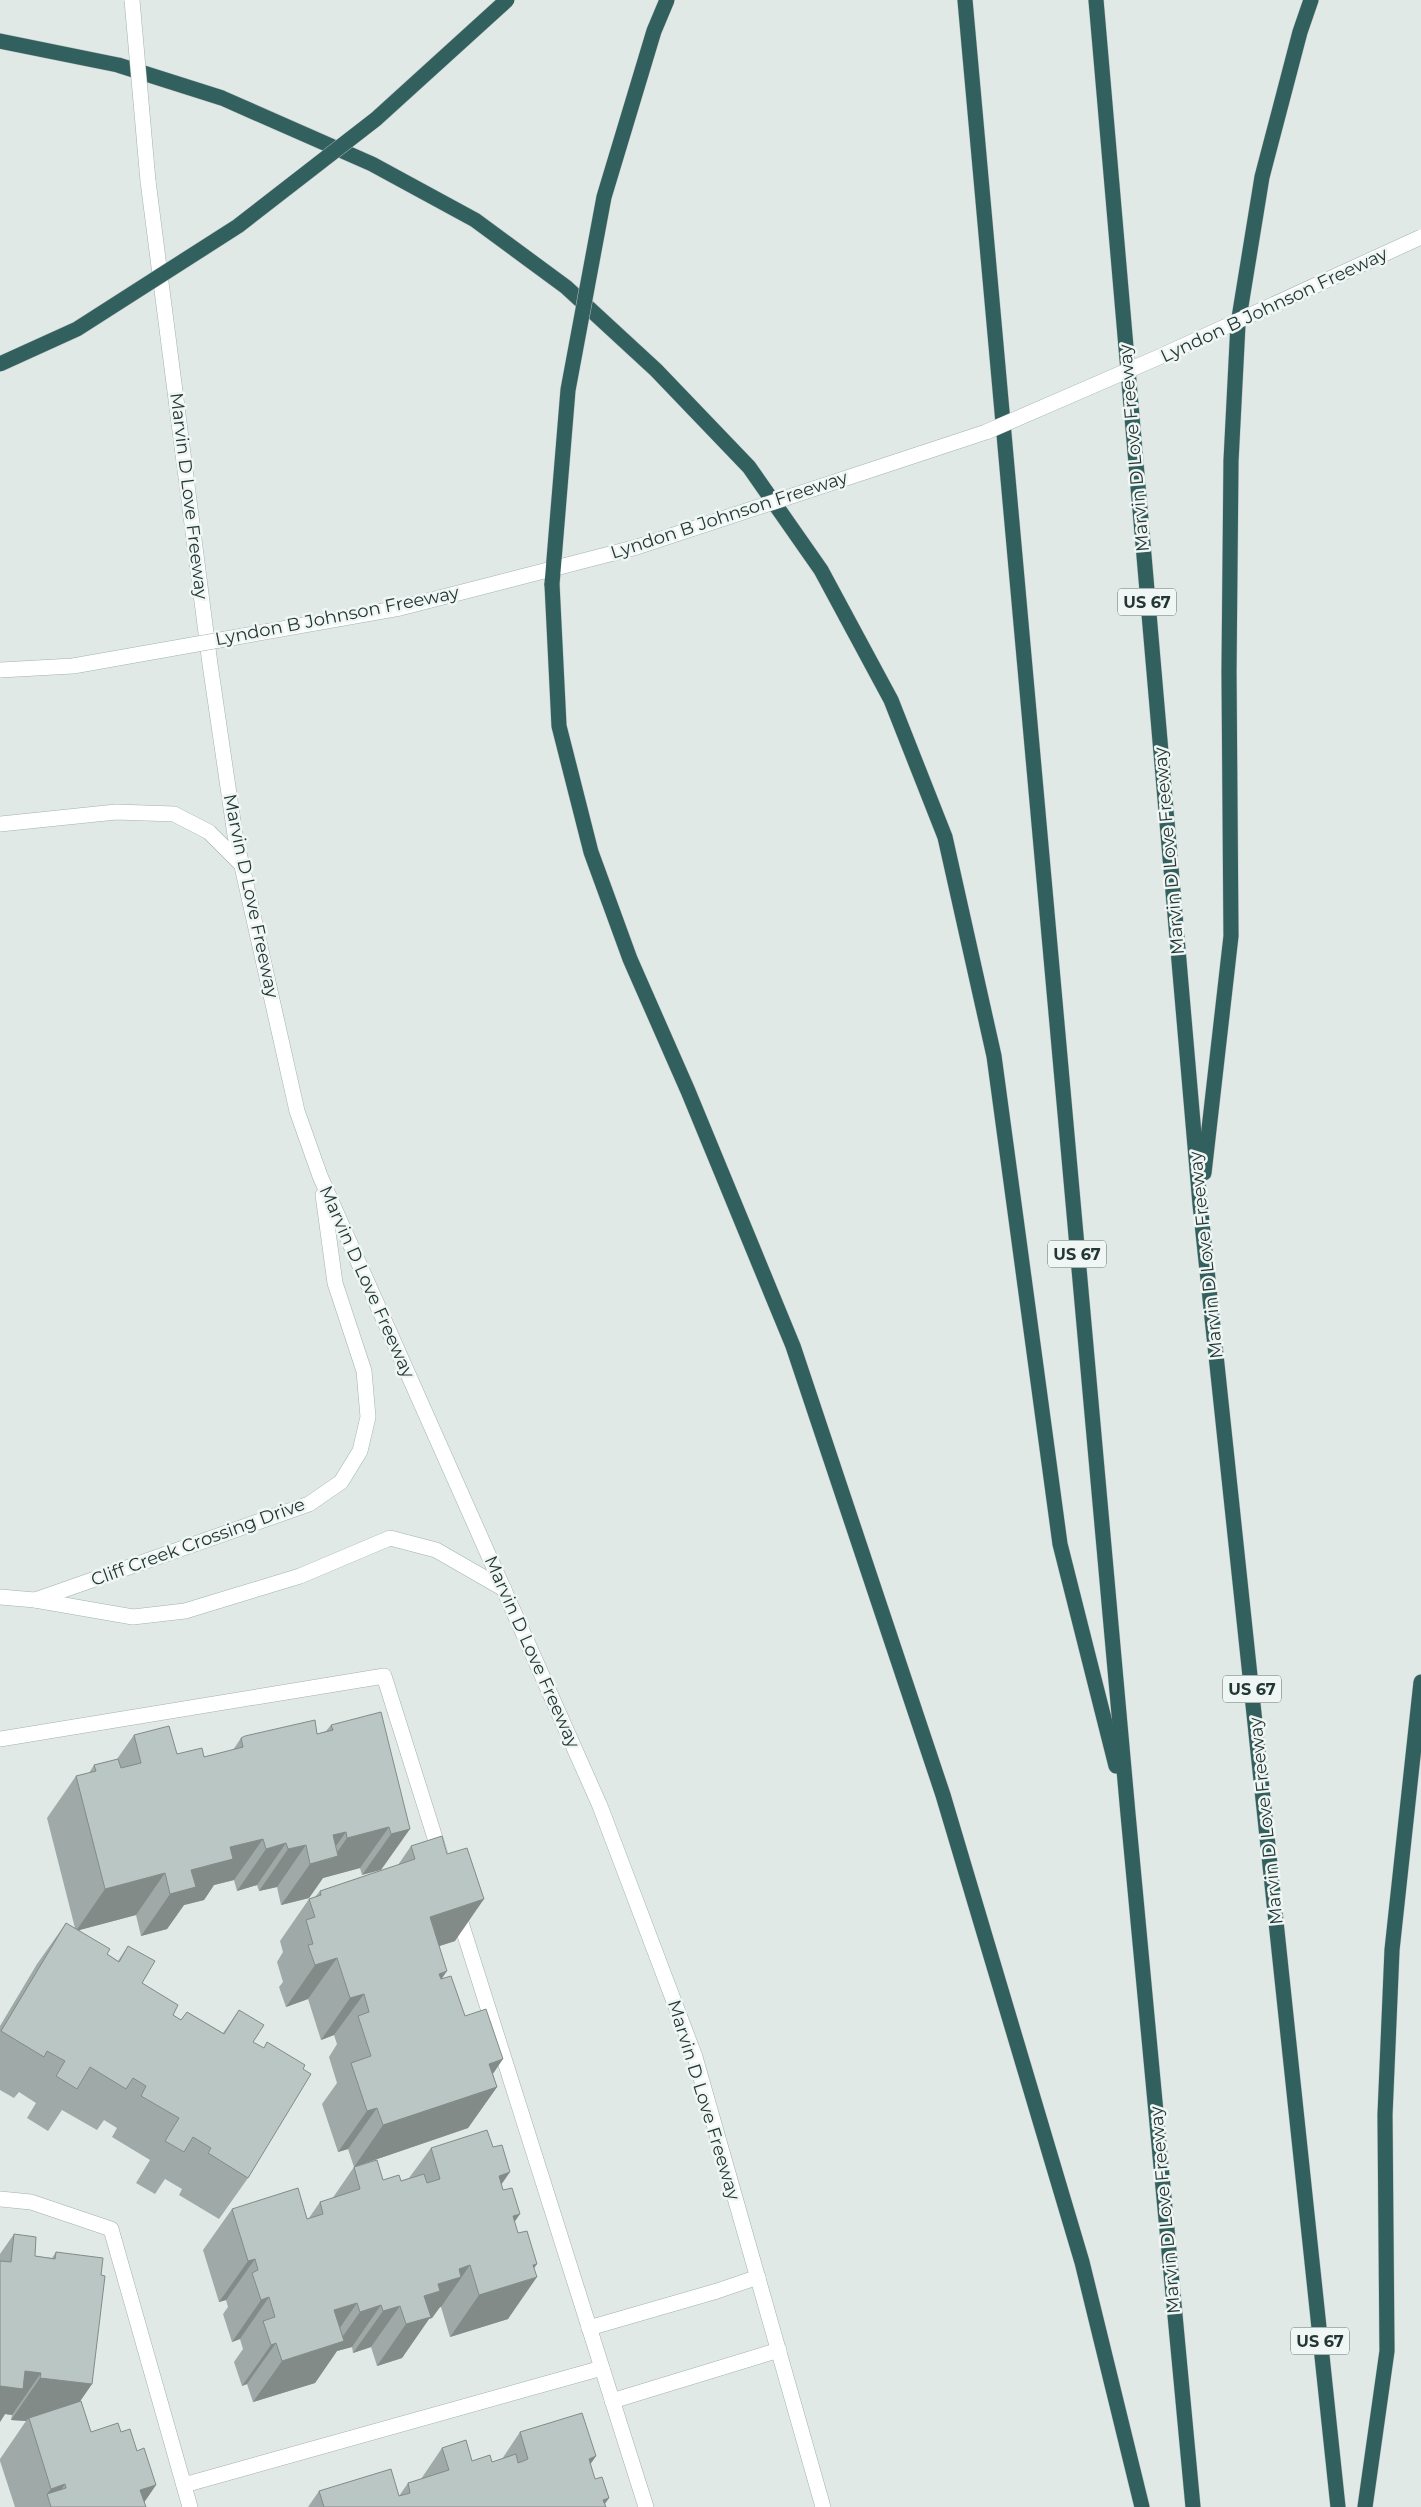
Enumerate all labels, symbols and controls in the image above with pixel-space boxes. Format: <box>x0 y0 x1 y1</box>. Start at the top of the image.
street label: Lyndon B Johnson Freeway <box>1157 243 1391 367</box>
street label: Marvin D Love Freeway <box>1114 343 1154 553</box>
street label: Marvin D Love Freeway <box>165 391 213 601</box>
street label: Lyndon B Johnson Freeway <box>608 466 851 564</box>
street label: Lyndon B Johnson Freeway <box>213 581 461 650</box>
road number: US 67 <box>1118 588 1176 616</box>
street label: Marvin D Love Freeway <box>1149 746 1189 956</box>
street label: Marvin D Love Freeway <box>219 792 283 1000</box>
street label: Marvin D Love Freeway <box>1184 1150 1228 1360</box>
street label: Marvin D Love Freeway <box>315 1182 419 1382</box>
road number: US 67 <box>1048 1240 1106 1268</box>
street label: Cliff Creek Crossing Drive <box>88 1493 308 1591</box>
street label: Marvin D Love Freeway <box>480 1552 584 1752</box>
road number: US 67 <box>1223 1676 1281 1702</box>
street label: Marvin D Love Freeway <box>1244 1716 1288 1926</box>
street label: Marvin D Love Freeway <box>663 1997 745 2203</box>
street label: Marvin D Love Freeway <box>1145 2105 1185 2315</box>
road number: US 67 <box>1291 2328 1349 2354</box>

